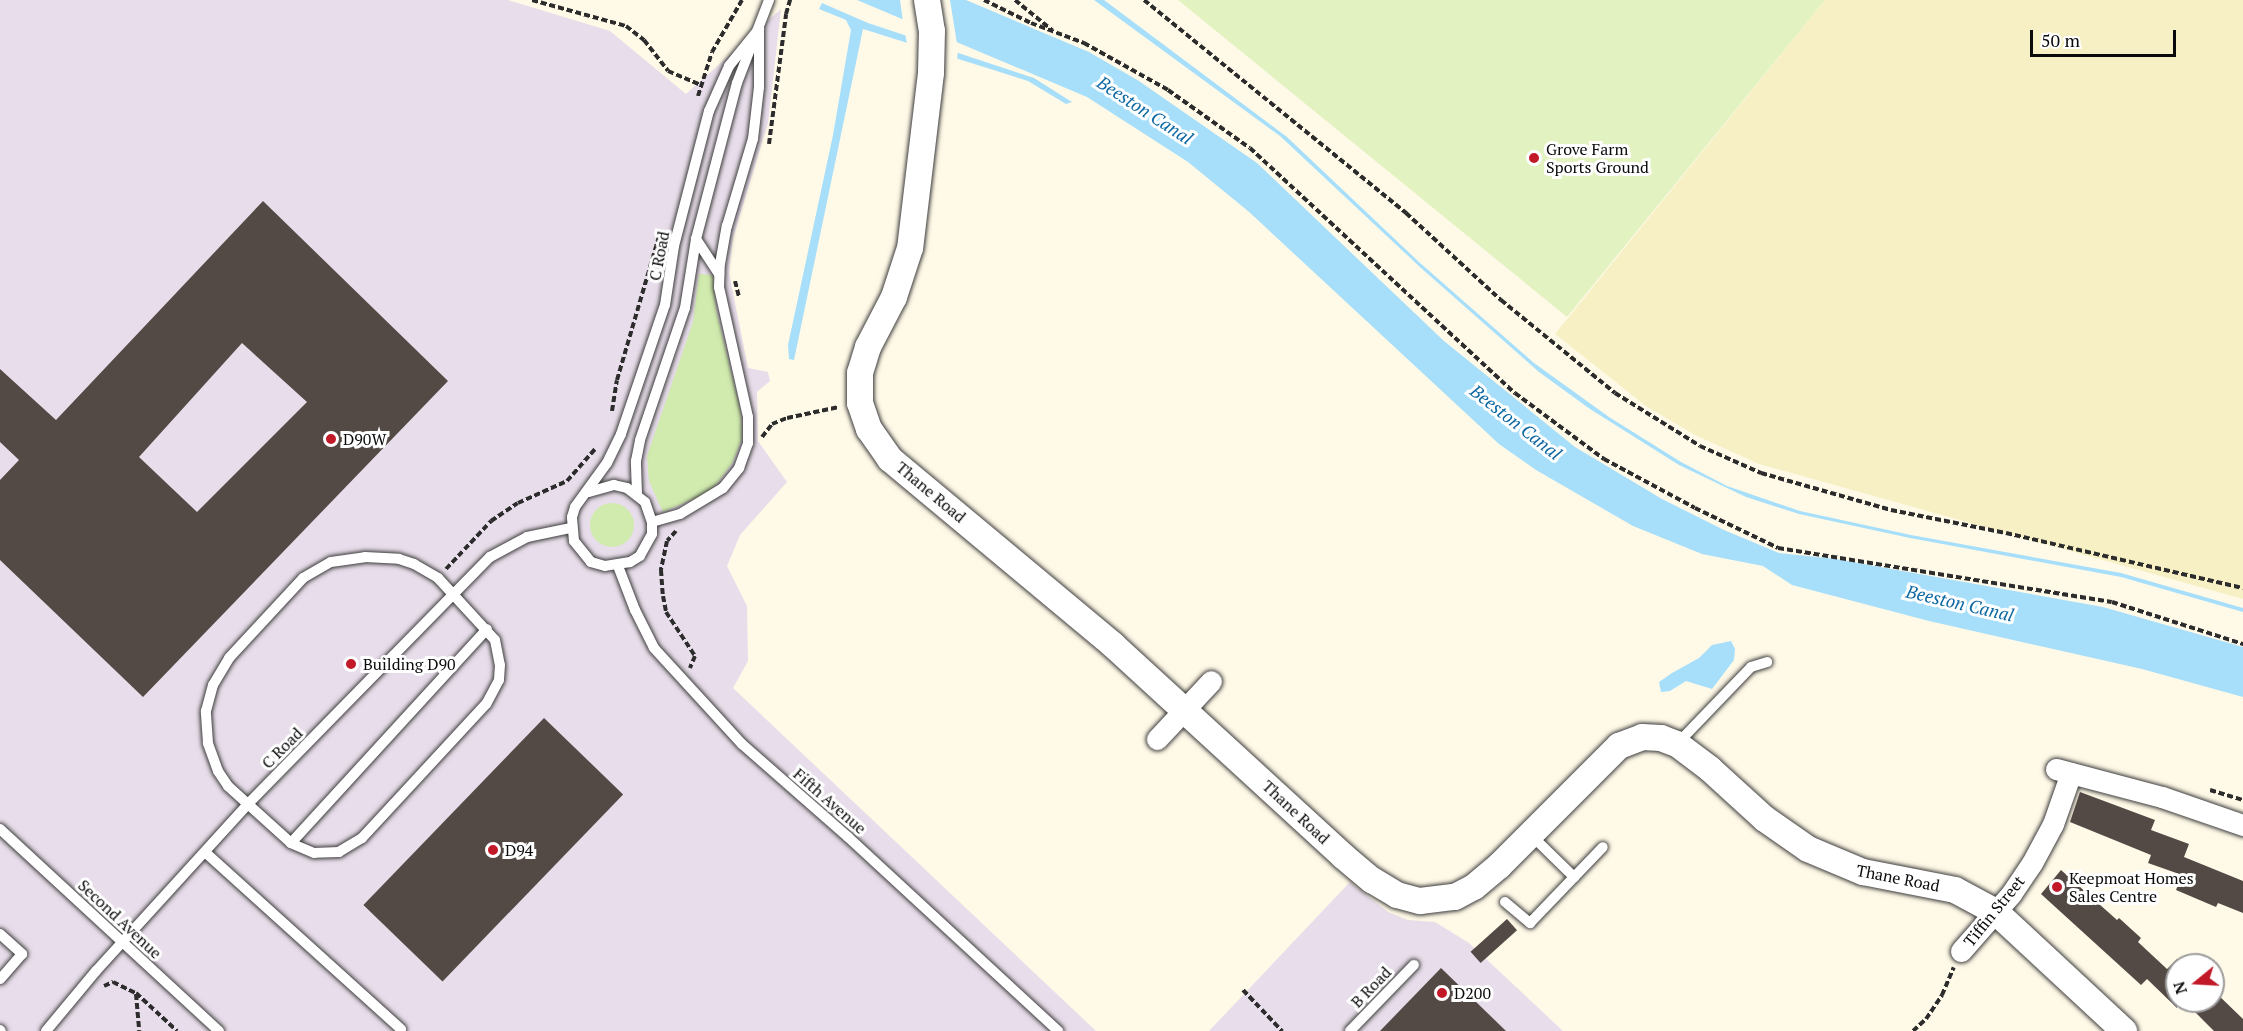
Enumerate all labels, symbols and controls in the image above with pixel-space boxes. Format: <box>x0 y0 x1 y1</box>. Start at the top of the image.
scale bar <box>2033 18 2178 56</box>
text: 50 m <box>2041 28 2080 52</box>
water label: Beeston Canal <box>1093 71 1197 149</box>
place label: Grove Farm Sports Ground <box>1546 139 1649 177</box>
marker: Grove Farm Sports Ground <box>1527 151 1541 165</box>
street label: C Road <box>645 230 673 282</box>
water label: Beeston Canal <box>1466 380 1566 464</box>
place label: D90W <box>343 429 386 449</box>
marker: D90W <box>324 432 338 446</box>
street label: Thane Road <box>892 457 970 527</box>
water label: Beeston Canal <box>1904 580 2016 626</box>
place label: Building D90 <box>363 654 456 674</box>
marker: Building D90 <box>344 657 358 671</box>
street label: C Road <box>258 724 306 772</box>
street label: Fifth Avenue <box>790 764 870 838</box>
street label: Thane Road <box>1259 776 1333 848</box>
place label: D94 <box>505 840 533 860</box>
marker: D94 <box>486 843 500 857</box>
street label: Thane Road <box>1855 861 1941 895</box>
place label: Keepmoat Homes Sales Centre <box>2069 868 2194 906</box>
street label: Tiffin Street <box>1960 872 2028 950</box>
street label: Second Avenue <box>74 875 166 963</box>
marker: Keepmoat Homes Sales Centre <box>2050 880 2064 894</box>
north arrow <box>2165 953 2225 1013</box>
street label: B Road <box>1347 963 1395 1011</box>
text: N <box>2167 979 2192 997</box>
place label: D200 <box>1454 983 1491 1003</box>
marker: D200 <box>1435 986 1449 1000</box>

